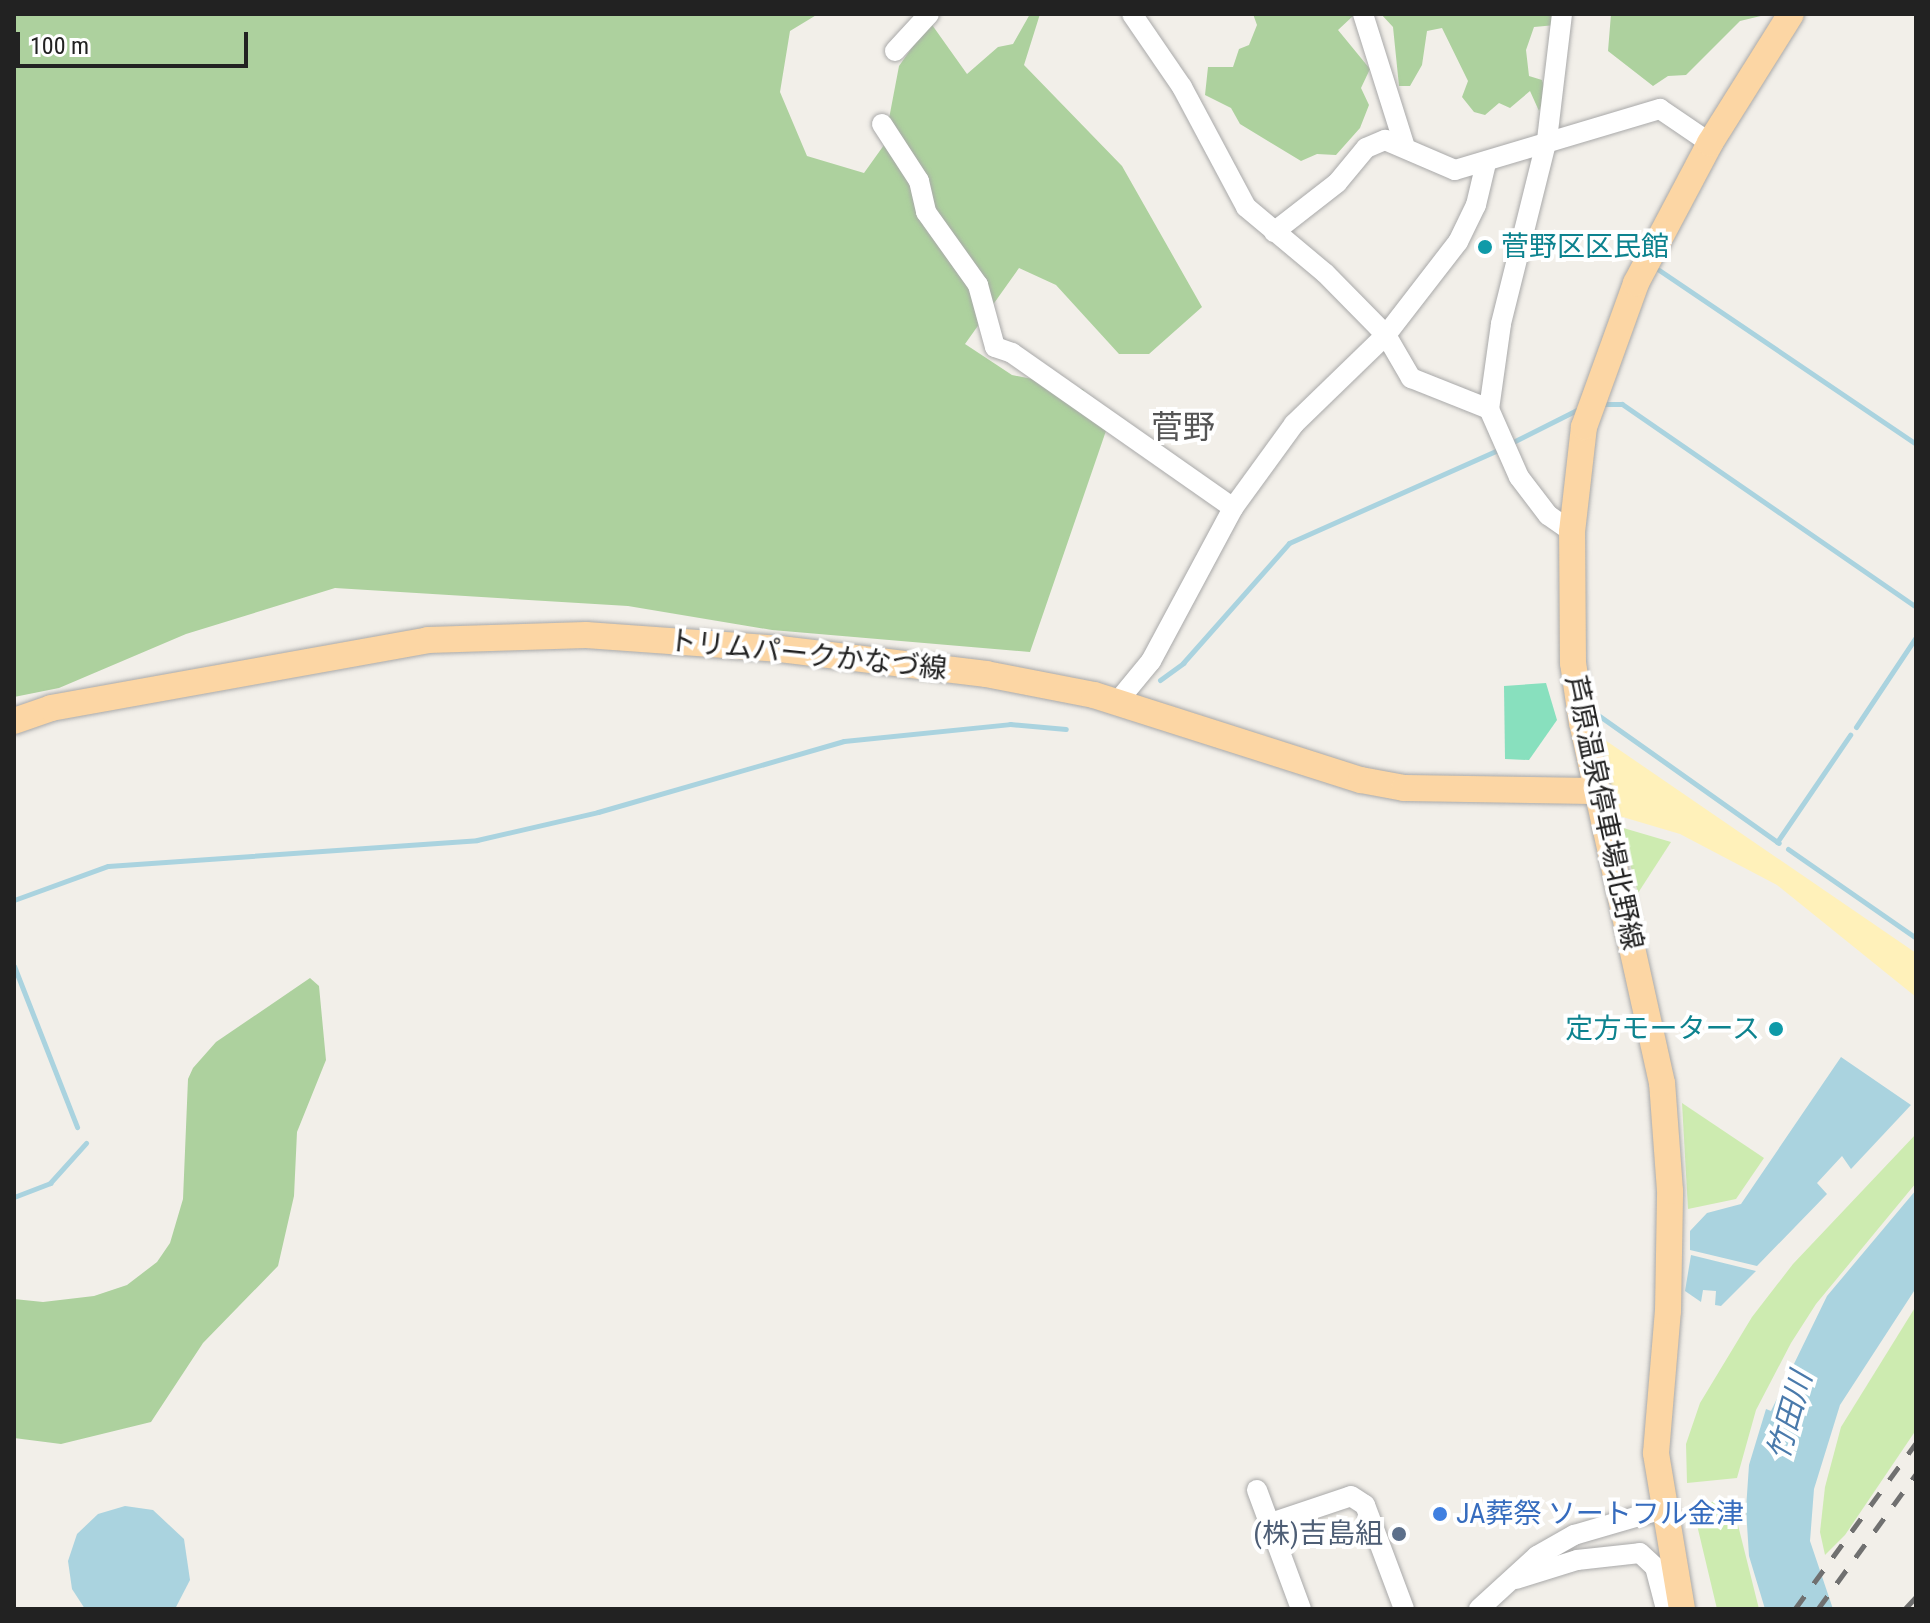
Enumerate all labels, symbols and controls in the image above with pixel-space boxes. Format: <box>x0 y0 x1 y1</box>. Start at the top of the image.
scale bar <box>20 16 252 66</box>
text: 100 m <box>30 32 89 60</box>
place label: 菅野区区民館 <box>1501 230 1669 264</box>
marker: 菅野区区民館 <box>1476 238 1494 256</box>
district label: 菅野 <box>1151 408 1215 446</box>
street label: トリムパークかなづ線 <box>667 624 949 686</box>
street label: 芦原温泉停車場北野線 <box>1558 673 1650 953</box>
place label: 定方モータース <box>1564 1012 1760 1046</box>
marker: 定方モータース <box>1767 1020 1785 1038</box>
water label: 竹田川 <box>1760 1368 1820 1464</box>
place label: JA葬祭 ソートフル金津 <box>1456 1497 1744 1531</box>
marker: JA葬祭 ソートフル金津 <box>1431 1505 1449 1523</box>
place label: (株)吉島組 <box>1253 1517 1383 1551</box>
marker: (株)吉島組 <box>1390 1525 1408 1543</box>

